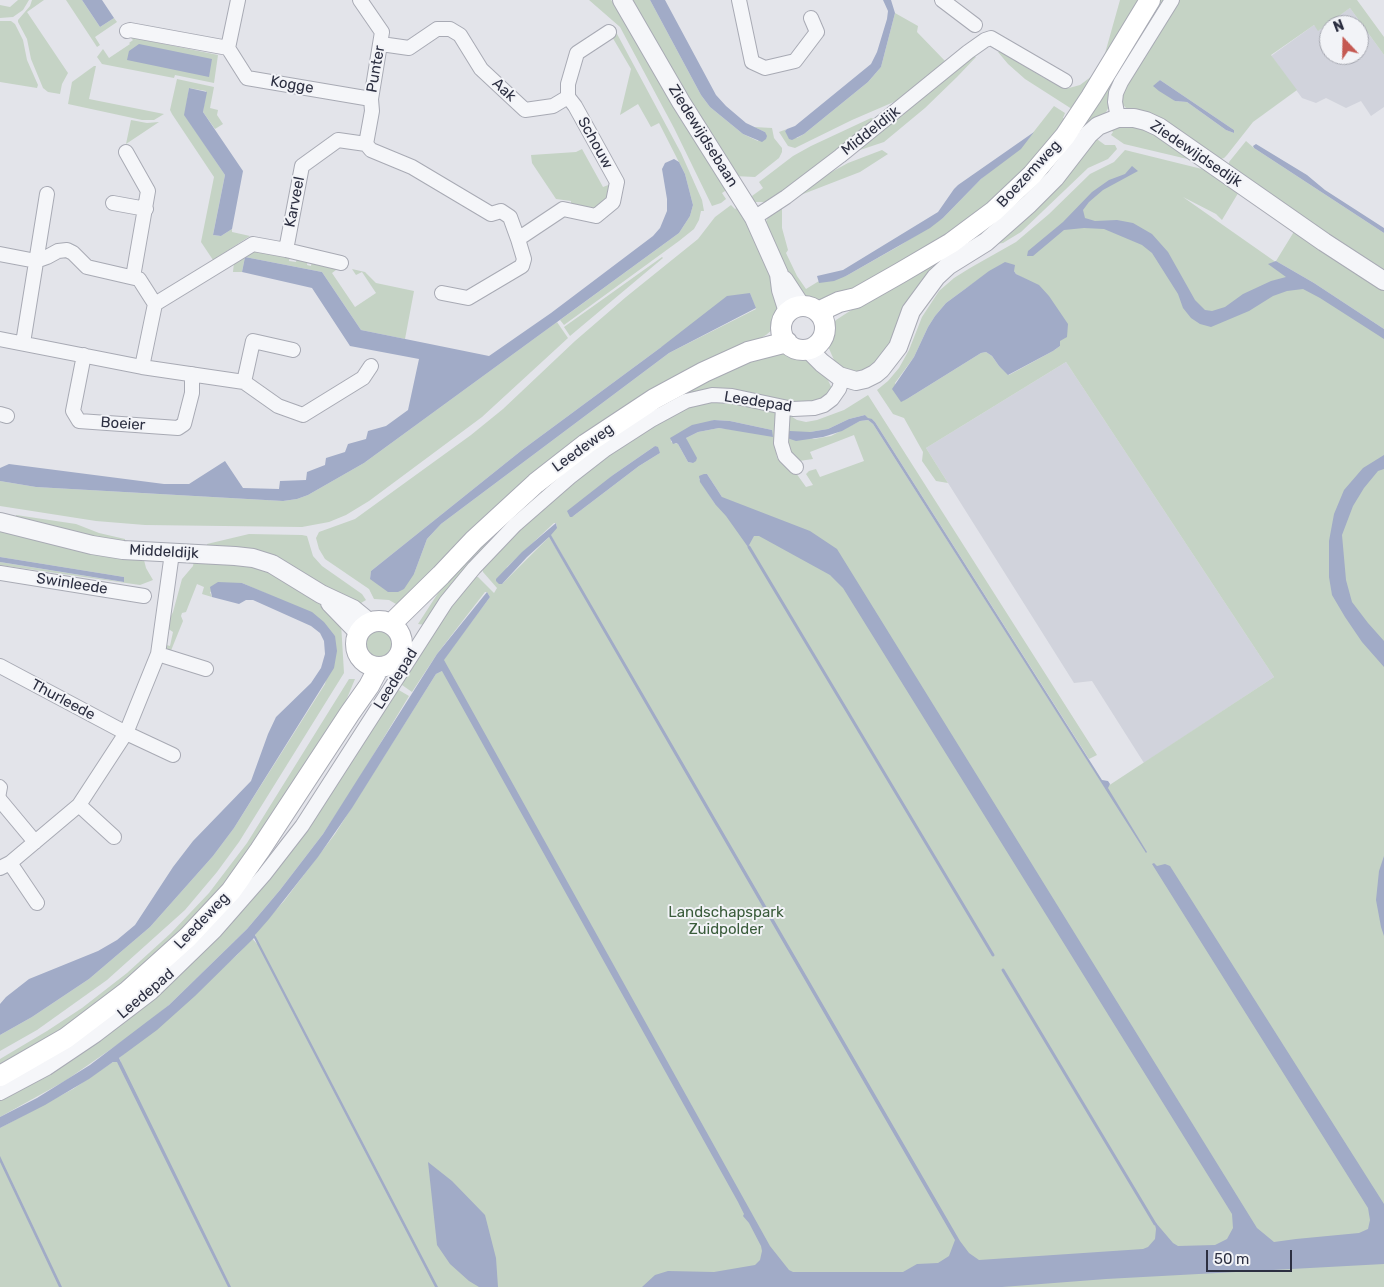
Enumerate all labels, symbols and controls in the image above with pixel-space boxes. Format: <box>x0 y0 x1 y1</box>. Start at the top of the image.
north arrow <box>1319 15 1369 65</box>
text: N <box>1331 17 1347 36</box>
street label: Punter <box>363 44 389 94</box>
street label: Kogge <box>269 72 315 98</box>
street label: Aak <box>488 75 520 105</box>
street label: Ziedewijdsebaan <box>664 82 742 190</box>
street label: Middeldijk <box>838 103 904 159</box>
street label: Schouw <box>573 114 617 172</box>
street label: Ziedewijdsedijk <box>1147 117 1245 191</box>
street label: Boezemweg <box>993 137 1065 211</box>
street label: Karveel <box>281 175 309 229</box>
street label: Leedepad <box>723 388 793 416</box>
street label: Boeier <box>100 413 146 435</box>
street label: Leedeweg <box>549 420 617 476</box>
street label: Middeldijk <box>129 541 199 563</box>
street label: Swinleede <box>35 569 109 599</box>
street label: Leedepad <box>370 645 422 713</box>
street label: Thurleede <box>28 676 98 724</box>
street label: Leedeweg <box>171 889 233 953</box>
park label: Landschapspark Zuidpolder <box>668 904 784 939</box>
street label: Leedepad <box>114 965 178 1023</box>
scale bar <box>1209 1240 1295 1272</box>
text: 50 m <box>1214 1250 1249 1268</box>

